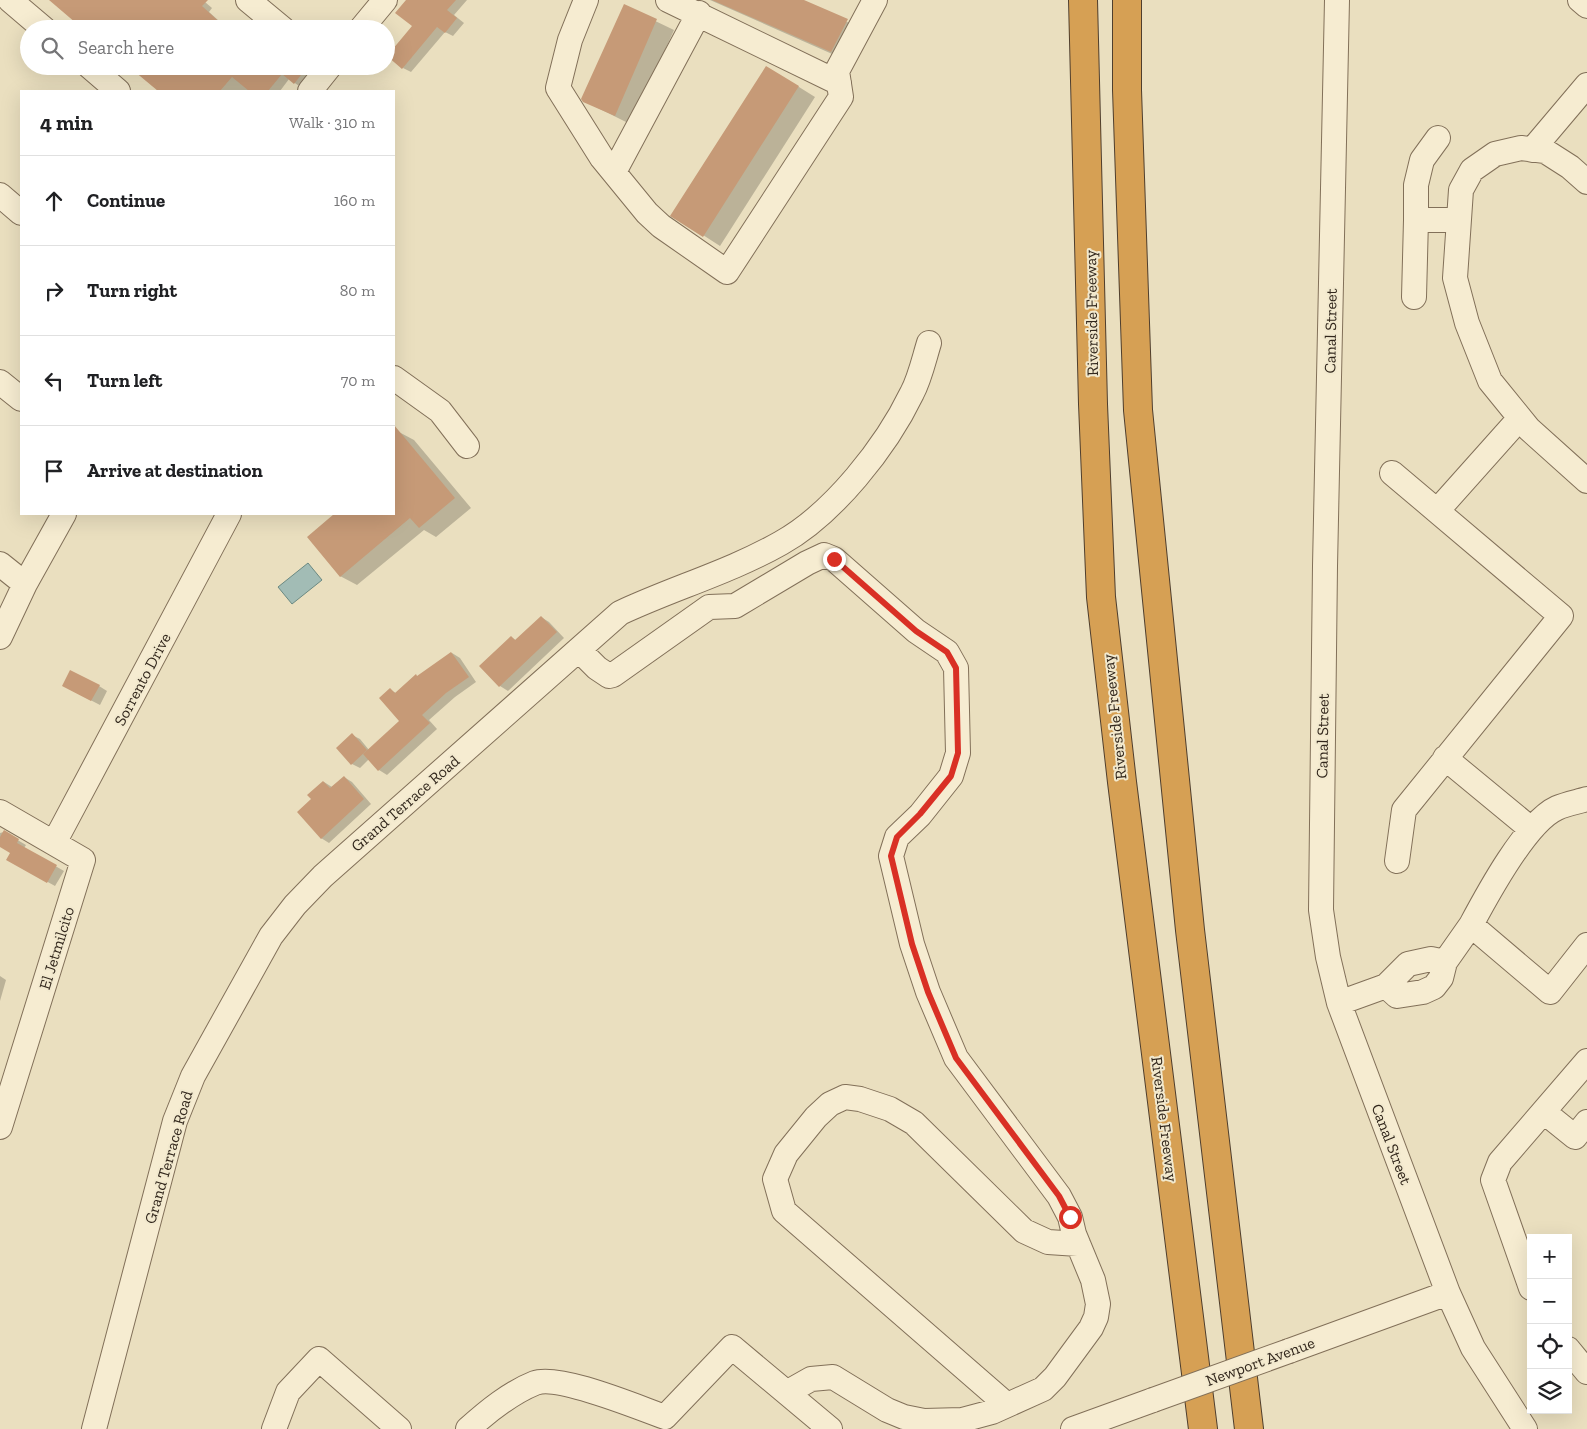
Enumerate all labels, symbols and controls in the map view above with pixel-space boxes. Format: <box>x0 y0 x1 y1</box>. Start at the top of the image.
search box <box>20 20 395 75</box>
icon: search <box>38 34 66 62</box>
text: Search here <box>78 36 174 59</box>
text: 4 min <box>40 110 93 135</box>
text: Walk · 310 m <box>289 113 375 132</box>
icon: ahead <box>40 187 68 215</box>
text: Continue <box>87 189 165 212</box>
text: 160 m <box>334 191 375 210</box>
street label: Riverside Freeway <box>1081 249 1102 376</box>
icon: right <box>40 277 68 305</box>
text: Turn right <box>87 279 177 302</box>
text: 80 m <box>340 281 375 300</box>
street label: Canal Street <box>1320 288 1341 374</box>
icon: left <box>40 367 68 395</box>
text: Turn left <box>87 369 162 392</box>
text: 70 m <box>341 371 375 390</box>
icon: arrive <box>40 457 68 485</box>
text: Arrive at destination <box>87 459 263 482</box>
route end <box>823 548 846 571</box>
street label: Sorrento Drive <box>110 630 175 729</box>
street label: Riverside Freeway <box>1098 652 1131 781</box>
street label: Canal Street <box>1312 693 1333 779</box>
street label: Grand Terrace Road <box>347 751 464 856</box>
street label: El Jetmilcito <box>35 904 78 992</box>
street label: Riverside Freeway <box>1147 1055 1182 1184</box>
street label: Grand Terrace Road <box>140 1088 197 1226</box>
street label: Canal Street <box>1367 1101 1416 1187</box>
route start <box>1059 1206 1082 1229</box>
map controls <box>1527 1234 1572 1414</box>
button: + <box>1527 1234 1572 1279</box>
button: − <box>1527 1279 1572 1324</box>
button: locate <box>1527 1324 1572 1369</box>
street label: Newport Avenue <box>1203 1333 1317 1390</box>
button: layers <box>1527 1369 1572 1414</box>

